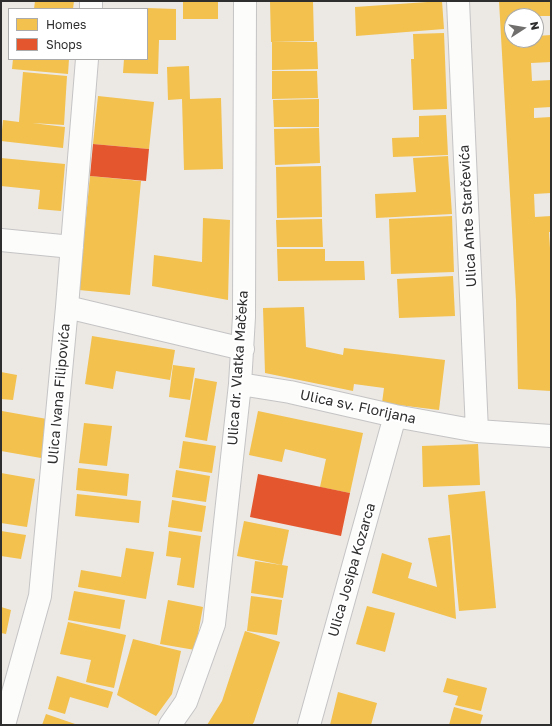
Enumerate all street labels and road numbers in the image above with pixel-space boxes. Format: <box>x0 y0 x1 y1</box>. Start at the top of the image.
street label: Ulica Ante Starčevića <box>456 144 480 288</box>
street label: Ulica dr. Vlatka Mačeka <box>224 290 252 446</box>
street label: Ulica Ivana Filipovića <box>44 323 74 465</box>
street label: Ulica sv. Florijana <box>299 387 417 427</box>
street label: Ulica Josipa Kozarca <box>325 501 379 639</box>

